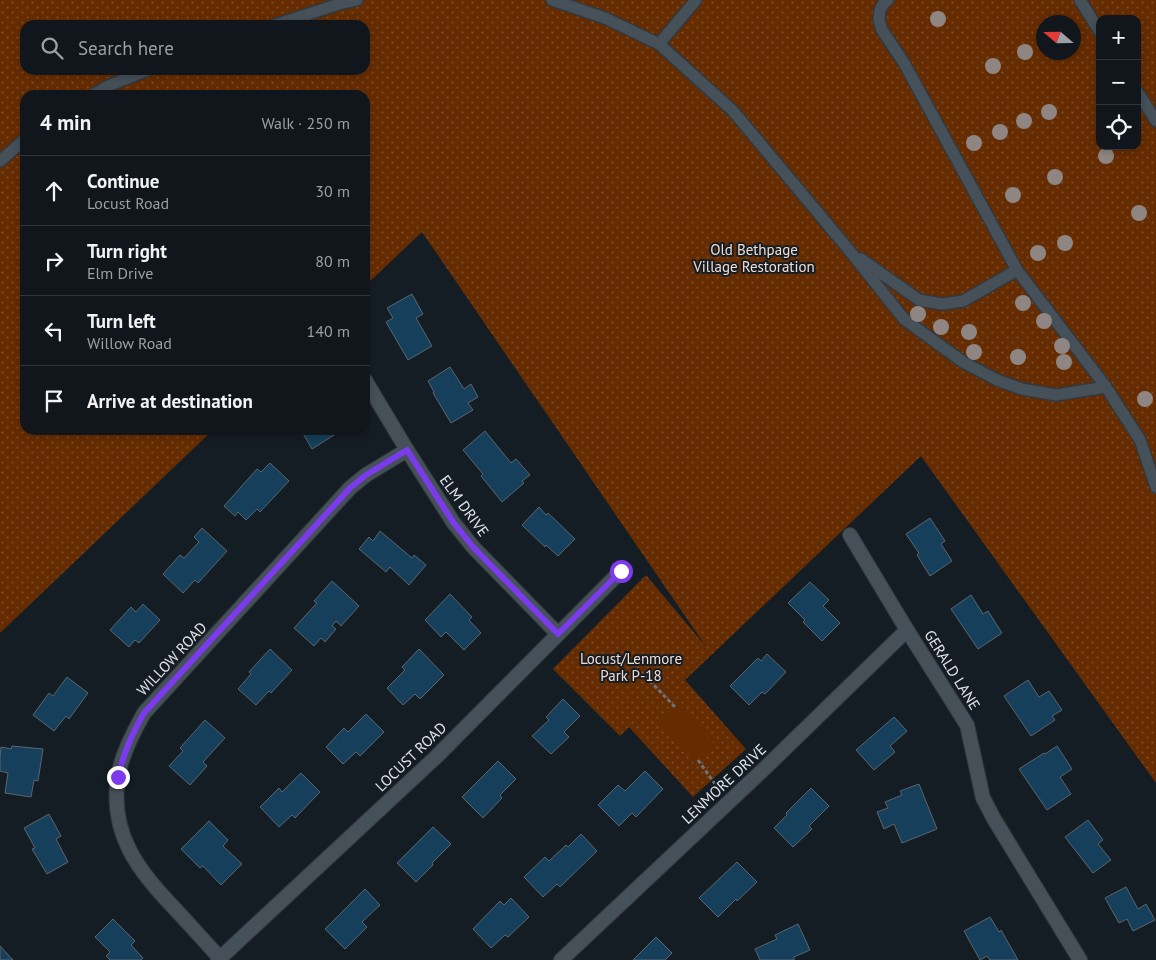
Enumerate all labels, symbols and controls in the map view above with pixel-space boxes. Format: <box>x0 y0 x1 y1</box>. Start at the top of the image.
north arrow <box>1036 15 1081 60</box>
map controls <box>1096 15 1141 150</box>
button: + <box>1096 15 1141 60</box>
search box <box>20 20 370 75</box>
icon: search <box>38 34 66 62</box>
text: Search here <box>78 36 174 60</box>
button: − <box>1096 60 1141 105</box>
button: locate <box>1096 105 1141 150</box>
text: 4 min <box>40 109 91 136</box>
text: Walk · 250 m <box>261 113 350 133</box>
text: Continue <box>87 169 159 193</box>
icon: ahead <box>40 177 68 205</box>
text: 30 m <box>315 181 350 201</box>
text: Locust Road <box>87 193 169 213</box>
text: Turn right <box>87 239 167 263</box>
park label: Old Bethpage Village Restoration <box>692 240 815 276</box>
icon: right <box>40 247 68 275</box>
text: 80 m <box>315 251 350 271</box>
text: Elm Drive <box>87 263 153 283</box>
text: Turn left <box>87 309 156 333</box>
icon: left <box>40 317 68 345</box>
text: 140 m <box>307 321 350 341</box>
text: Willow Road <box>87 333 172 353</box>
icon: arrive <box>40 387 68 415</box>
text: Arrive at destination <box>87 389 253 413</box>
street label: ELM DRIVE <box>436 471 493 540</box>
route start <box>610 560 633 583</box>
street label: WILLOW ROAD <box>133 618 211 700</box>
street label: GERALD LANE <box>920 626 985 713</box>
park label: Locust/Lenmore Park P-18 <box>580 649 682 685</box>
street label: LOCUST ROAD <box>371 718 450 795</box>
street label: LENMORE DRIVE <box>677 740 770 828</box>
route end <box>107 766 130 789</box>

